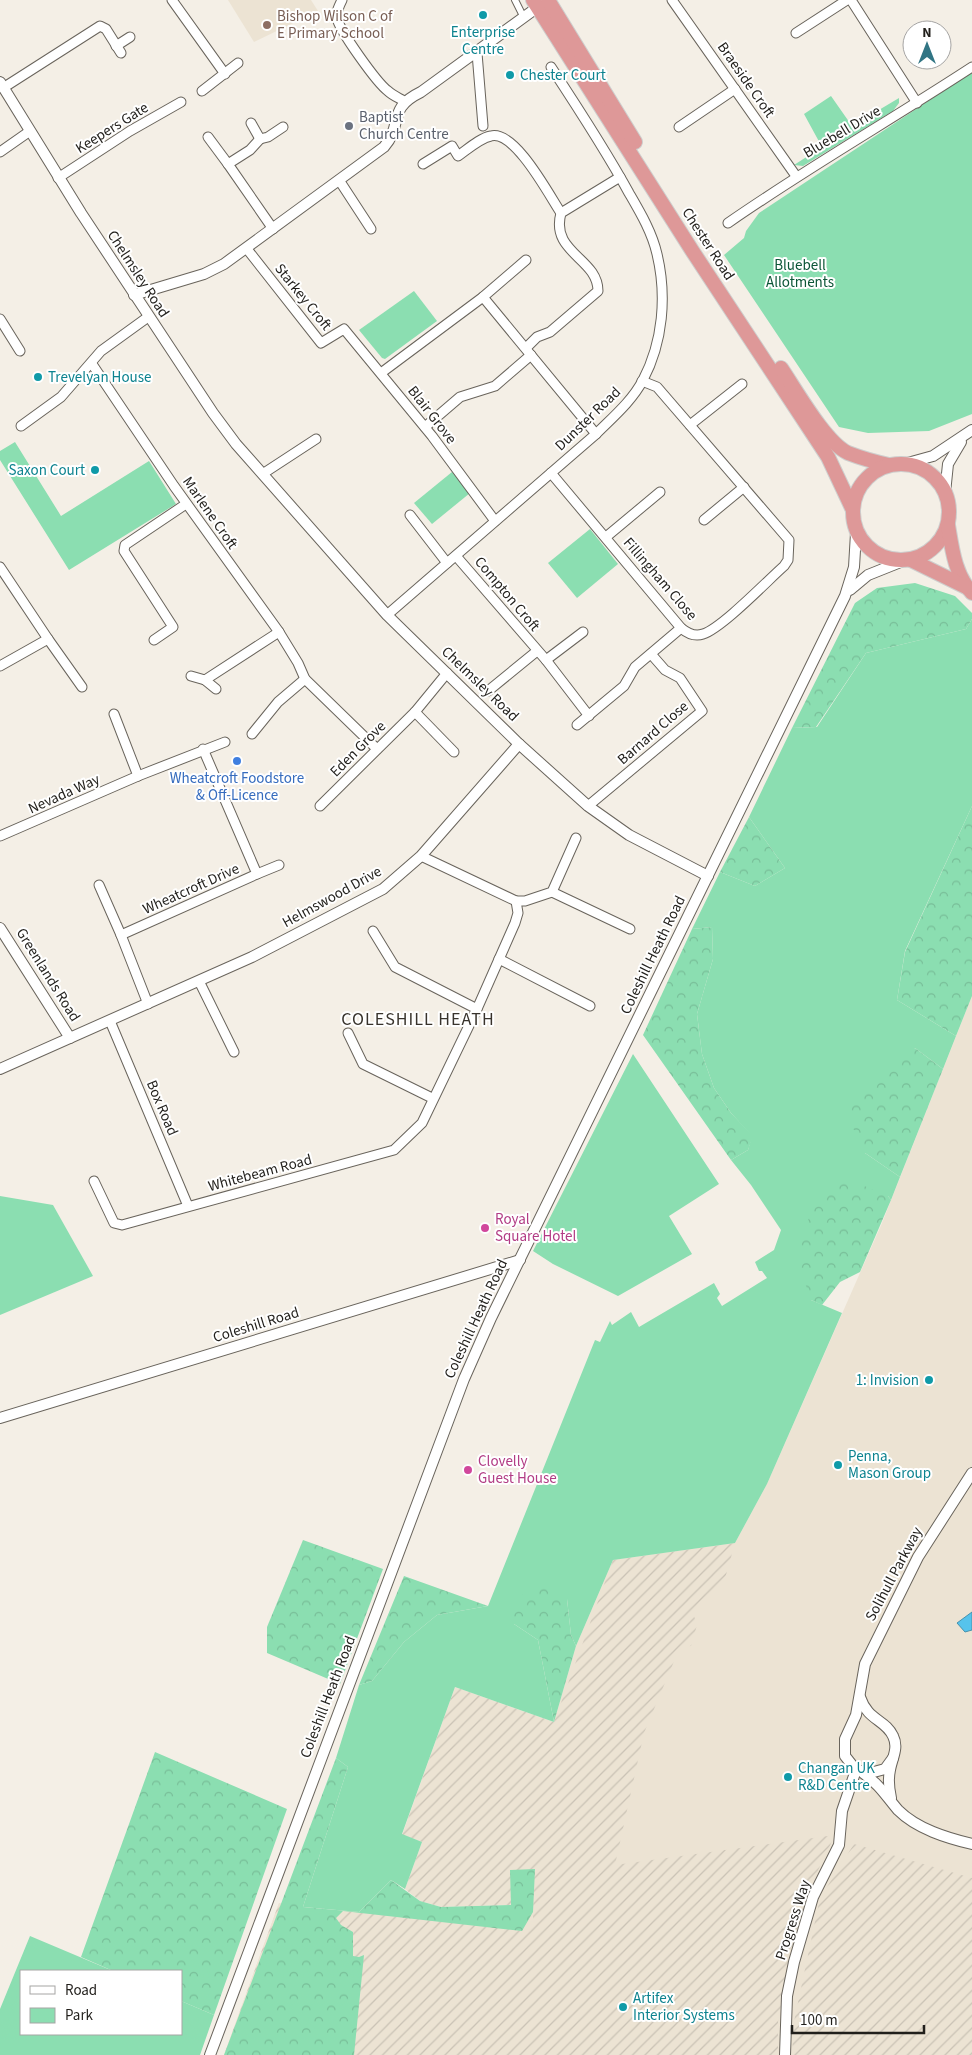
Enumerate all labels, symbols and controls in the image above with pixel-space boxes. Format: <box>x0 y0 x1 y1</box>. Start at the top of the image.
place label: Bishop Wilson C of E Primary School <box>277 6 393 44</box>
marker: Enterprise Centre <box>477 9 489 21</box>
marker: Bishop Wilson C of E Primary School <box>261 19 273 31</box>
north arrow <box>902 20 952 70</box>
place label: Enterprise Centre <box>451 22 515 60</box>
text: N <box>922 23 932 43</box>
street label: Braeside Croft <box>712 38 780 122</box>
place label: Chester Court <box>520 65 606 86</box>
marker: Chester Court <box>504 69 516 81</box>
street label: Keepers Gate <box>71 97 153 159</box>
street label: Bluebell Drive <box>799 101 885 163</box>
place label: Baptist Church Centre <box>359 107 449 145</box>
marker: Baptist Church Centre <box>343 120 355 132</box>
street label: Chester Road <box>677 204 739 284</box>
street label: Chelmsley Road <box>102 226 174 322</box>
park label: Bluebell Allotments <box>766 255 834 293</box>
street label: Starkey Croft <box>270 259 337 335</box>
place label: Trevelyan House <box>48 367 151 388</box>
marker: Trevelyan House <box>32 371 44 383</box>
street label: Blair Grove <box>403 381 461 449</box>
street label: Dunster Road <box>550 382 626 456</box>
place label: Saxon Court <box>9 460 85 481</box>
marker: Saxon Court <box>89 464 101 476</box>
street label: Marlene Croft <box>177 472 243 554</box>
street label: Fillingham Close <box>618 533 702 625</box>
street label: Compton Croft <box>469 552 545 636</box>
street label: Chelmsley Road <box>437 642 523 726</box>
street label: Barnard Close <box>613 696 693 770</box>
street label: Eden Grove <box>325 716 391 782</box>
marker: Wheatcroft Foodstore & Off-Licence <box>231 755 243 767</box>
place label: Wheatcroft Foodstore & Off-Licence <box>170 768 304 806</box>
street label: Nevada Way <box>25 769 103 819</box>
street label: Wheatcroft Drive <box>139 858 243 920</box>
street label: Helmswood Drive <box>279 861 385 933</box>
street label: Coleshill Heath Road <box>615 892 691 1018</box>
street label: Greenlands Road <box>11 924 85 1026</box>
district label: COLESHILL HEATH <box>341 1007 495 1032</box>
street label: Box Road <box>141 1077 183 1139</box>
street label: Whitebeam Road <box>206 1149 314 1197</box>
place label: Royal Square Hotel <box>495 1209 577 1247</box>
marker: Royal Square Hotel <box>479 1222 491 1234</box>
street label: Coleshill Heath Road <box>439 1256 513 1382</box>
street label: Coleshill Road <box>210 1302 302 1348</box>
place label: 1: Invision <box>856 1370 919 1391</box>
marker: 1: Invision <box>923 1374 935 1386</box>
place label: Penna, Mason Group <box>848 1446 931 1484</box>
place label: Clovelly Guest House <box>478 1451 557 1489</box>
marker: Penna, Mason Group <box>832 1459 844 1471</box>
marker: Clovelly Guest House <box>462 1464 474 1476</box>
street label: Solihull Parkway <box>860 1523 928 1625</box>
street label: Coleshill Heath Road <box>295 1633 361 1761</box>
place label: Changan UK R&D Centre <box>798 1758 875 1796</box>
marker: Changan UK R&D Centre <box>782 1771 794 1783</box>
street label: Progress Way <box>770 1877 816 1963</box>
legend <box>20 1970 182 2035</box>
text: Road <box>65 1980 97 2001</box>
place label: Artifex Interior Systems <box>633 1988 735 2026</box>
marker: Artifex Interior Systems <box>617 2001 629 2013</box>
scale bar <box>792 2002 924 2034</box>
text: Park <box>65 2005 94 2026</box>
text: 100 m <box>800 2010 838 2031</box>

